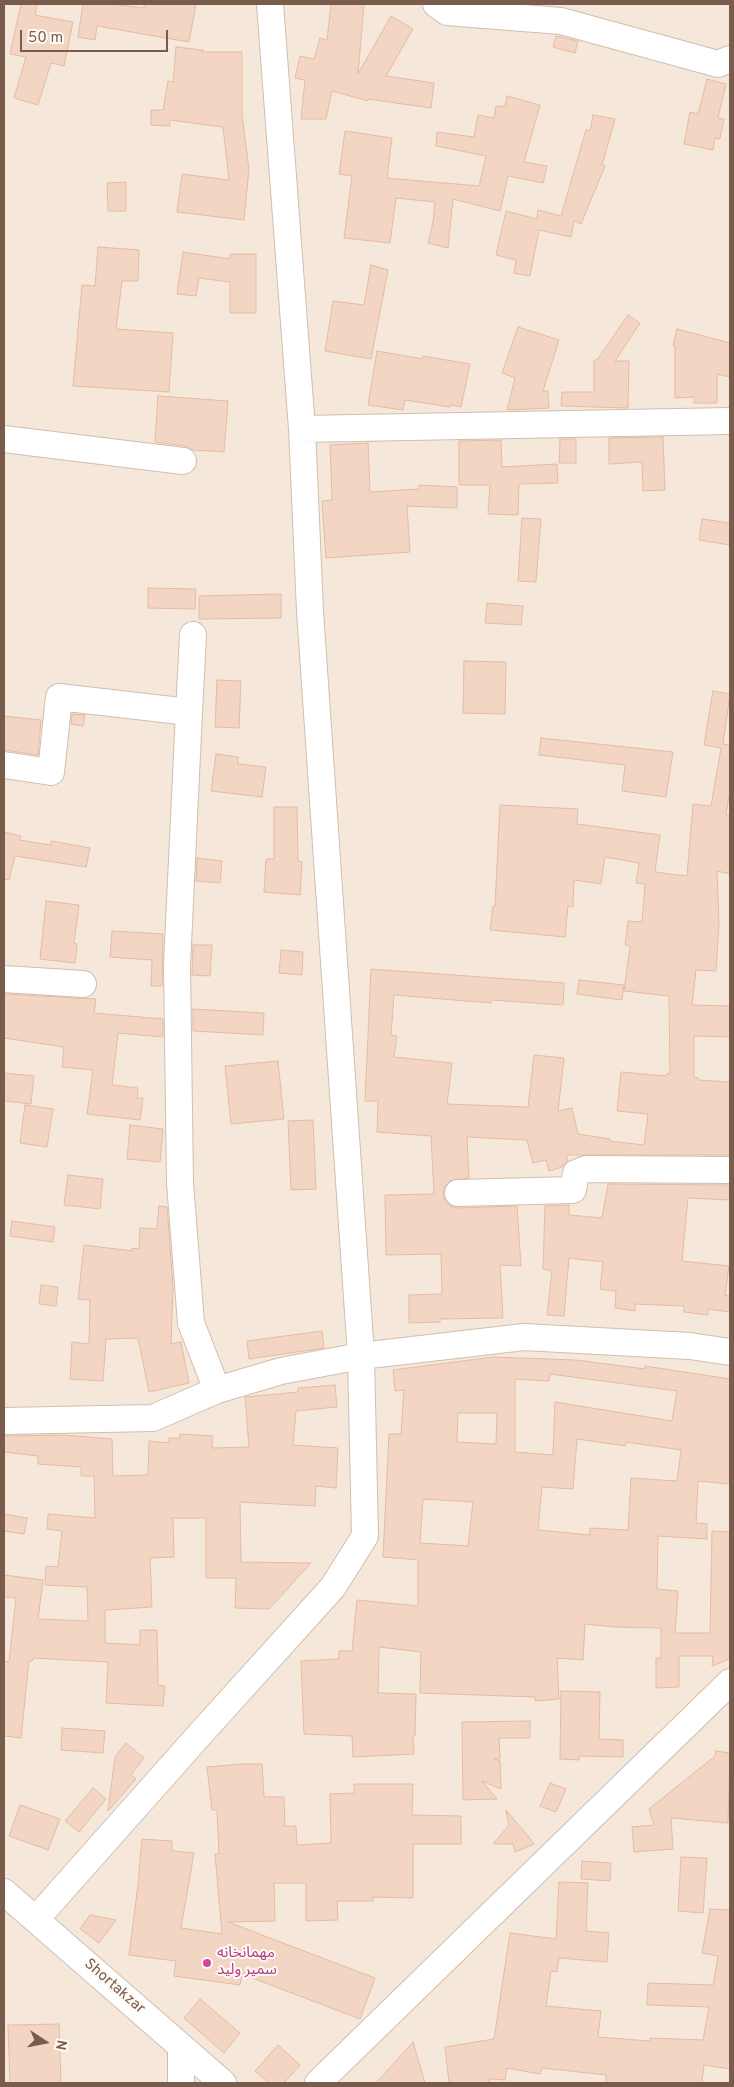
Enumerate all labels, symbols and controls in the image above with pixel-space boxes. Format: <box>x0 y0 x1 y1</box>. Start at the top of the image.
scale bar <box>22 20 170 52</box>
text: 50 m <box>28 29 63 48</box>
place label: مهمانخانه سمیر ولید <box>217 1945 277 1980</box>
street label: Shortakzar <box>80 1956 148 2018</box>
marker: مهمانخانه سمیر ولید <box>201 1957 213 1969</box>
north arrow <box>20 2017 70 2067</box>
text: N <box>51 2038 70 2052</box>

